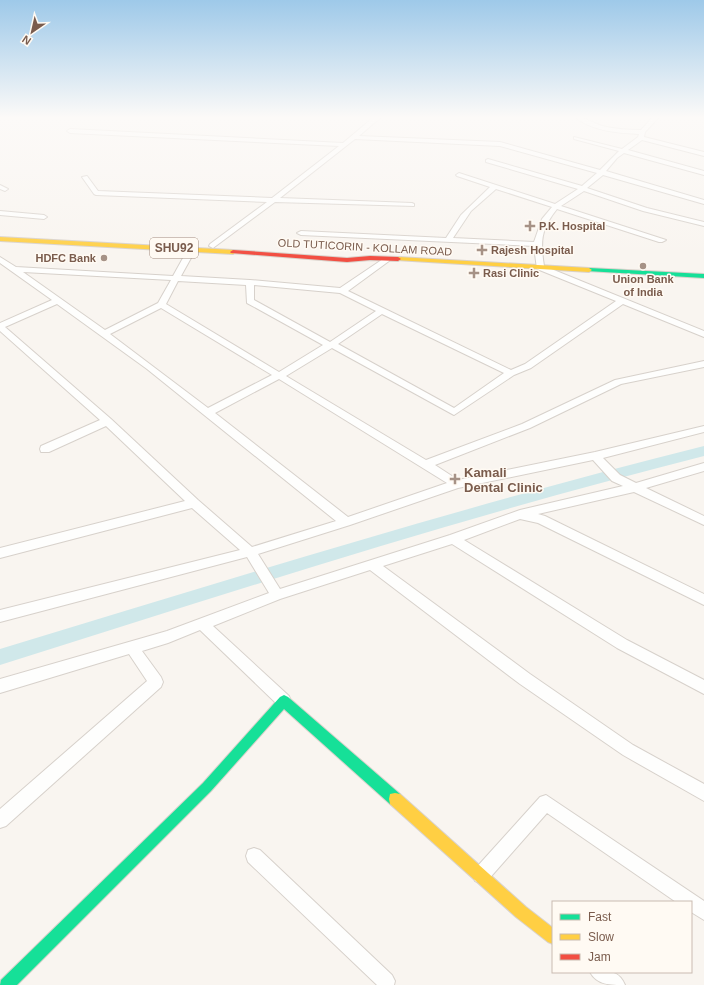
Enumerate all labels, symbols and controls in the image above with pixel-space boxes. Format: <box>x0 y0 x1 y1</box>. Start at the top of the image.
north arrow <box>12 12 52 52</box>
text: N <box>20 33 33 47</box>
marker: P.K. Hospital <box>524 220 536 232</box>
place label: P.K. Hospital <box>539 220 605 232</box>
street label: OLD TUTICORIN - KOLLAM ROAD <box>278 236 453 258</box>
road number: SHU92 <box>150 238 198 258</box>
marker: Rajesh Hospital <box>476 244 488 256</box>
place label: Rajesh Hospital <box>491 244 574 256</box>
place label: HDFC Bank <box>35 252 97 264</box>
marker: HDFC Bank <box>99 253 109 263</box>
marker: Union Bank of India <box>638 261 648 271</box>
marker: Rasi Clinic <box>468 267 480 279</box>
place label: Rasi Clinic <box>483 267 539 279</box>
place label: Union Bank of India <box>612 273 674 298</box>
place label: Kamali Dental Clinic <box>464 465 543 495</box>
marker: Kamali Dental Clinic <box>449 473 461 485</box>
legend <box>552 901 692 973</box>
text: Fast <box>588 910 612 924</box>
text: Slow <box>588 930 614 944</box>
text: Jam <box>588 950 611 964</box>

